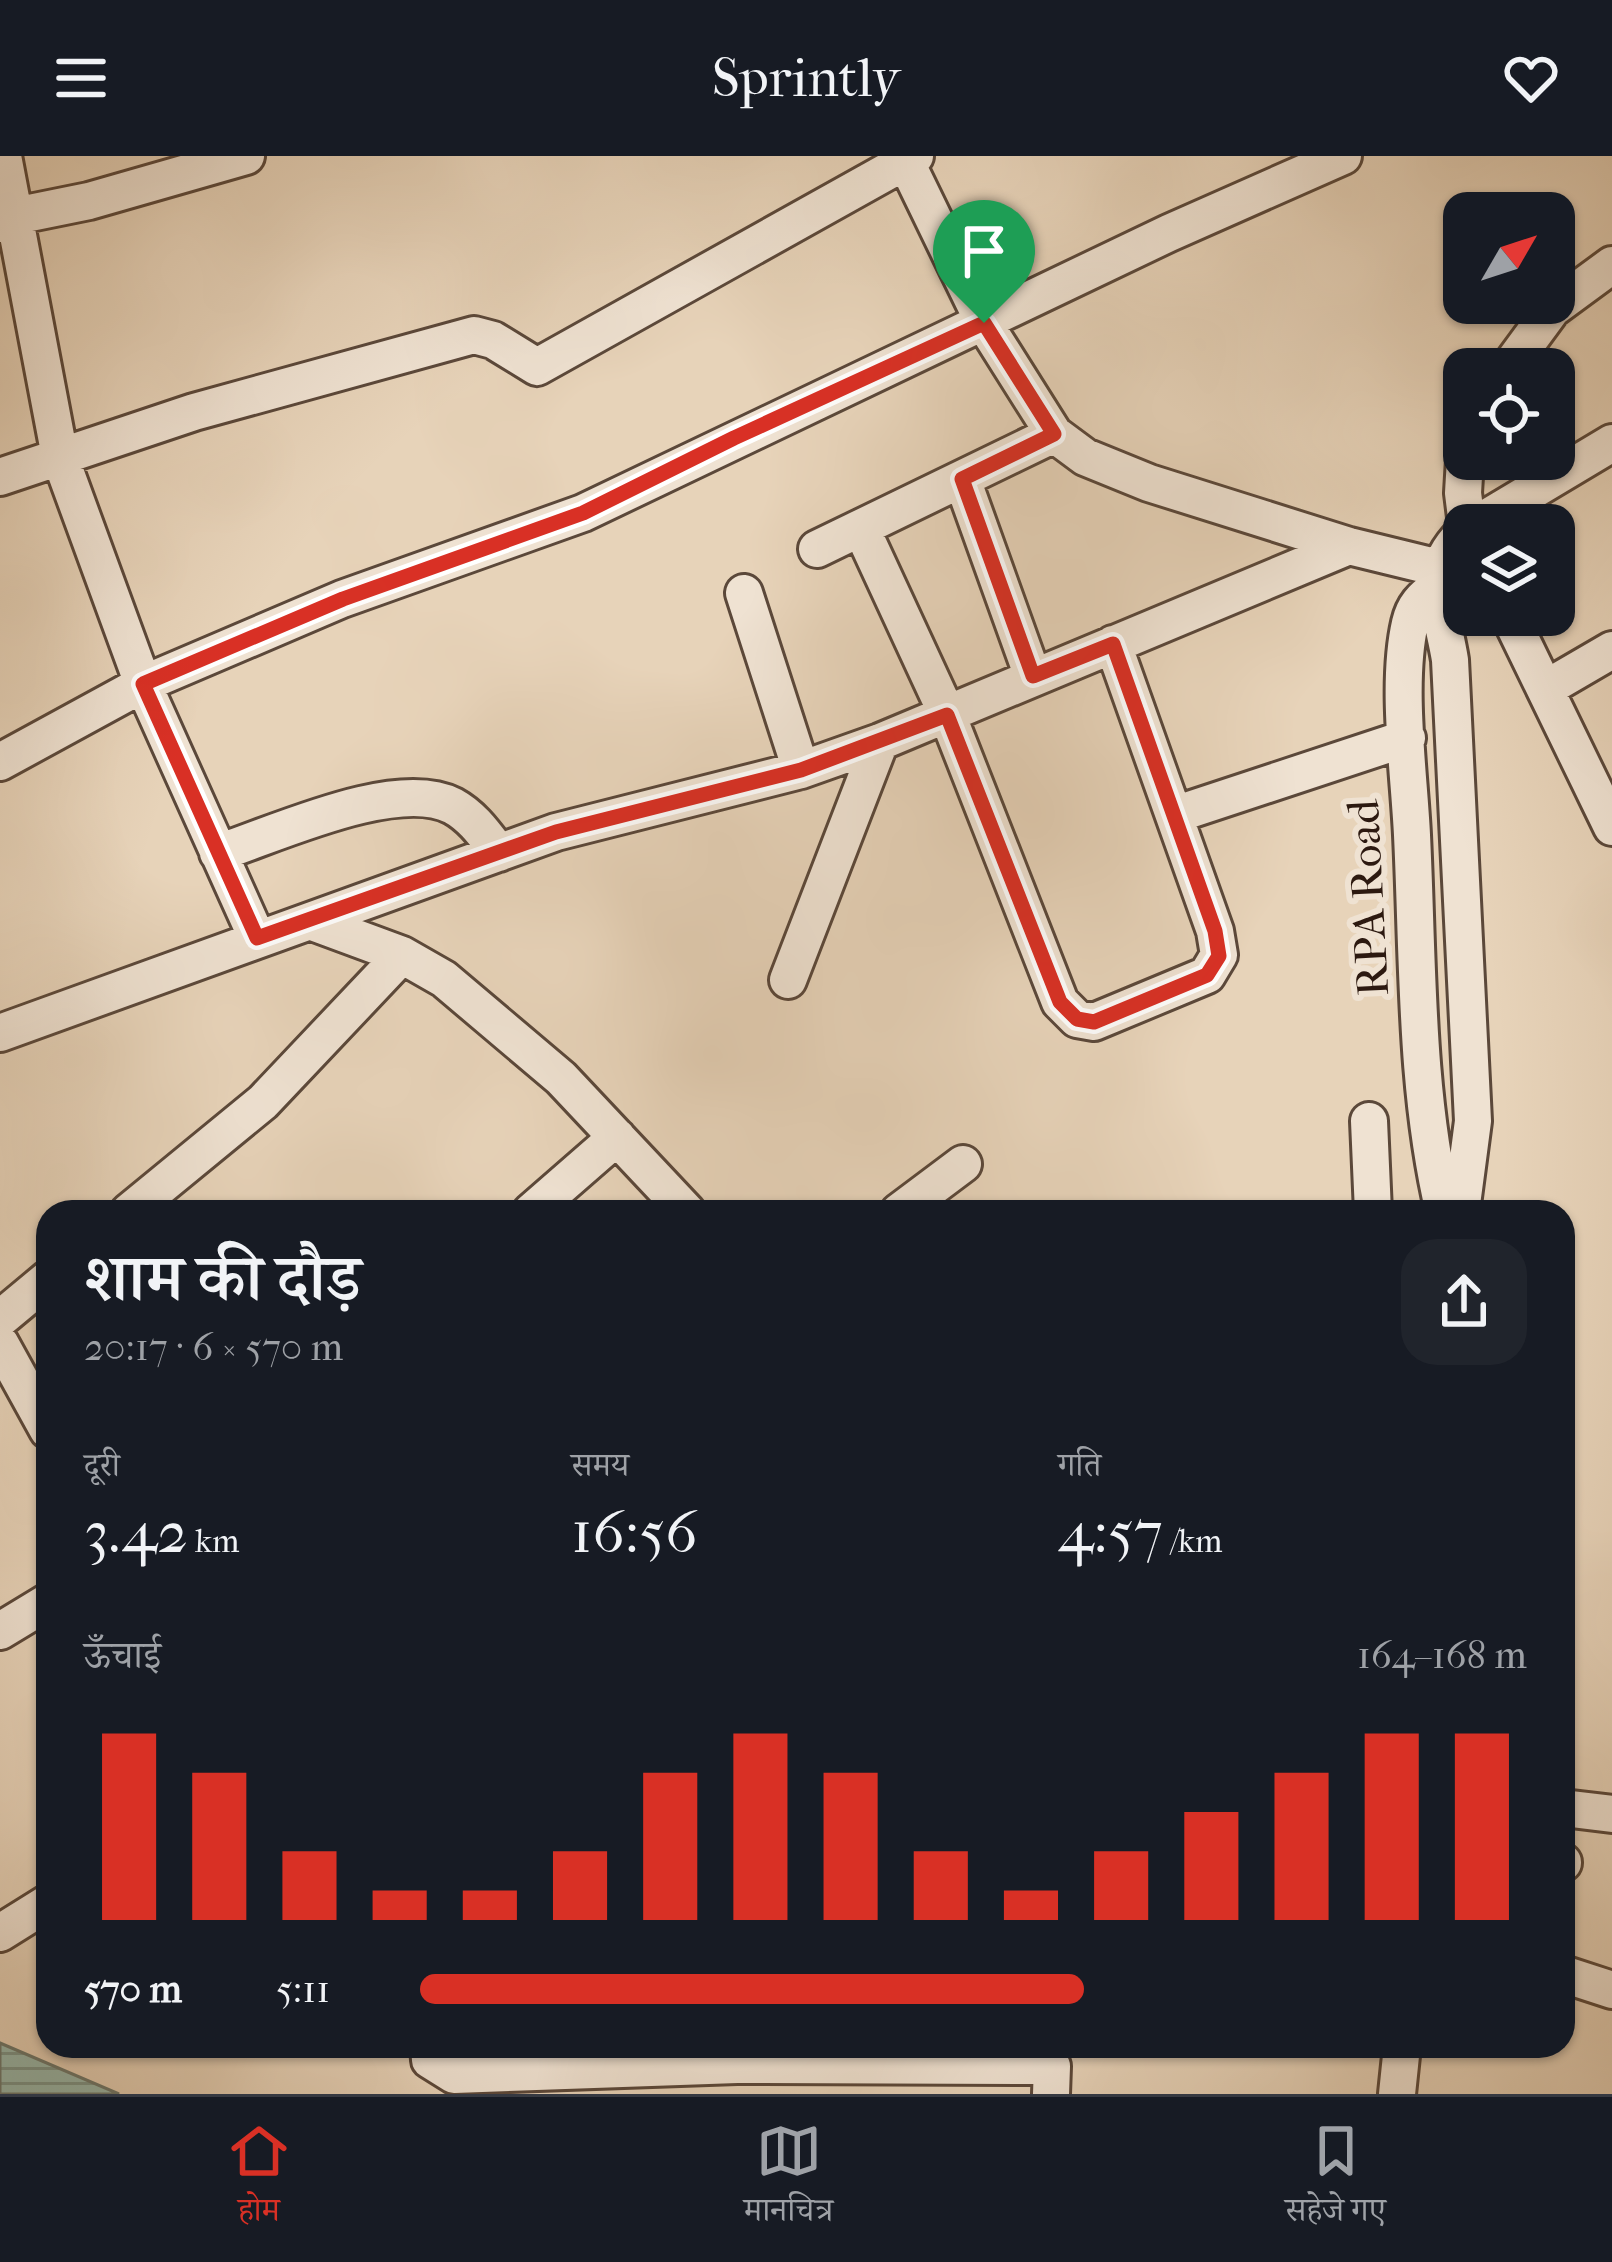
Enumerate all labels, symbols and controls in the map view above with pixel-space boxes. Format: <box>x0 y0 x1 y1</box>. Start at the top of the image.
icon: menu <box>48 45 114 111</box>
icon: heart <box>1498 45 1564 111</box>
text: Sprintly <box>712 47 900 110</box>
north arrow <box>1443 192 1575 324</box>
map controls <box>1443 192 1575 636</box>
pin <box>933 200 1035 323</box>
icon: arrive <box>951 218 1017 284</box>
button: locate <box>1443 348 1575 480</box>
button: layers <box>1443 504 1575 636</box>
street label: RPA Road <box>1337 798 1400 998</box>
button: share <box>1401 1239 1527 1365</box>
text: शाम की दौड़ <box>84 1240 361 1317</box>
text: 20:17 · 6 × 570 m <box>84 1324 343 1370</box>
text: दूरी <box>84 1446 120 1485</box>
text: समय <box>571 1446 629 1485</box>
text: गति <box>1058 1446 1101 1485</box>
text: 3.42 <box>84 1497 188 1568</box>
text: 16:56 <box>571 1497 698 1568</box>
text: 4:57 <box>1058 1497 1163 1568</box>
text: km <box>188 1522 239 1561</box>
text: /km <box>1163 1522 1222 1561</box>
text: ऊँचाई <box>84 1632 161 1678</box>
text: 164–168 m <box>1357 1632 1527 1678</box>
text: 570 m <box>84 1966 182 2012</box>
text: 5:11 <box>276 1966 330 2012</box>
tab: होम <box>226 2118 292 2242</box>
tab: मानचित्र <box>744 2118 833 2242</box>
tab: सहेजे गए <box>1285 2118 1386 2242</box>

